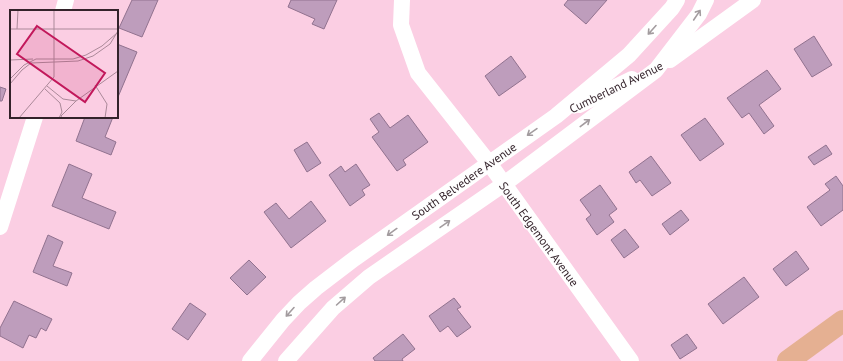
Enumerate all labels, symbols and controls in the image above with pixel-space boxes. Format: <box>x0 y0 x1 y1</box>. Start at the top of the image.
inset map <box>10 10 118 118</box>
one-way arrow <box>693 10 701 21</box>
one-way arrow <box>647 25 657 35</box>
street label: Cumberland Avenue <box>567 58 665 116</box>
one-way arrow <box>579 119 590 128</box>
one-way arrow <box>527 128 538 136</box>
street label: South Belvedere Avenue <box>409 139 519 223</box>
street label: South Edgemont Avenue <box>496 179 582 289</box>
one-way arrow <box>440 220 451 228</box>
one-way arrow <box>387 228 398 236</box>
one-way arrow <box>335 297 345 306</box>
one-way arrow <box>285 307 295 317</box>

